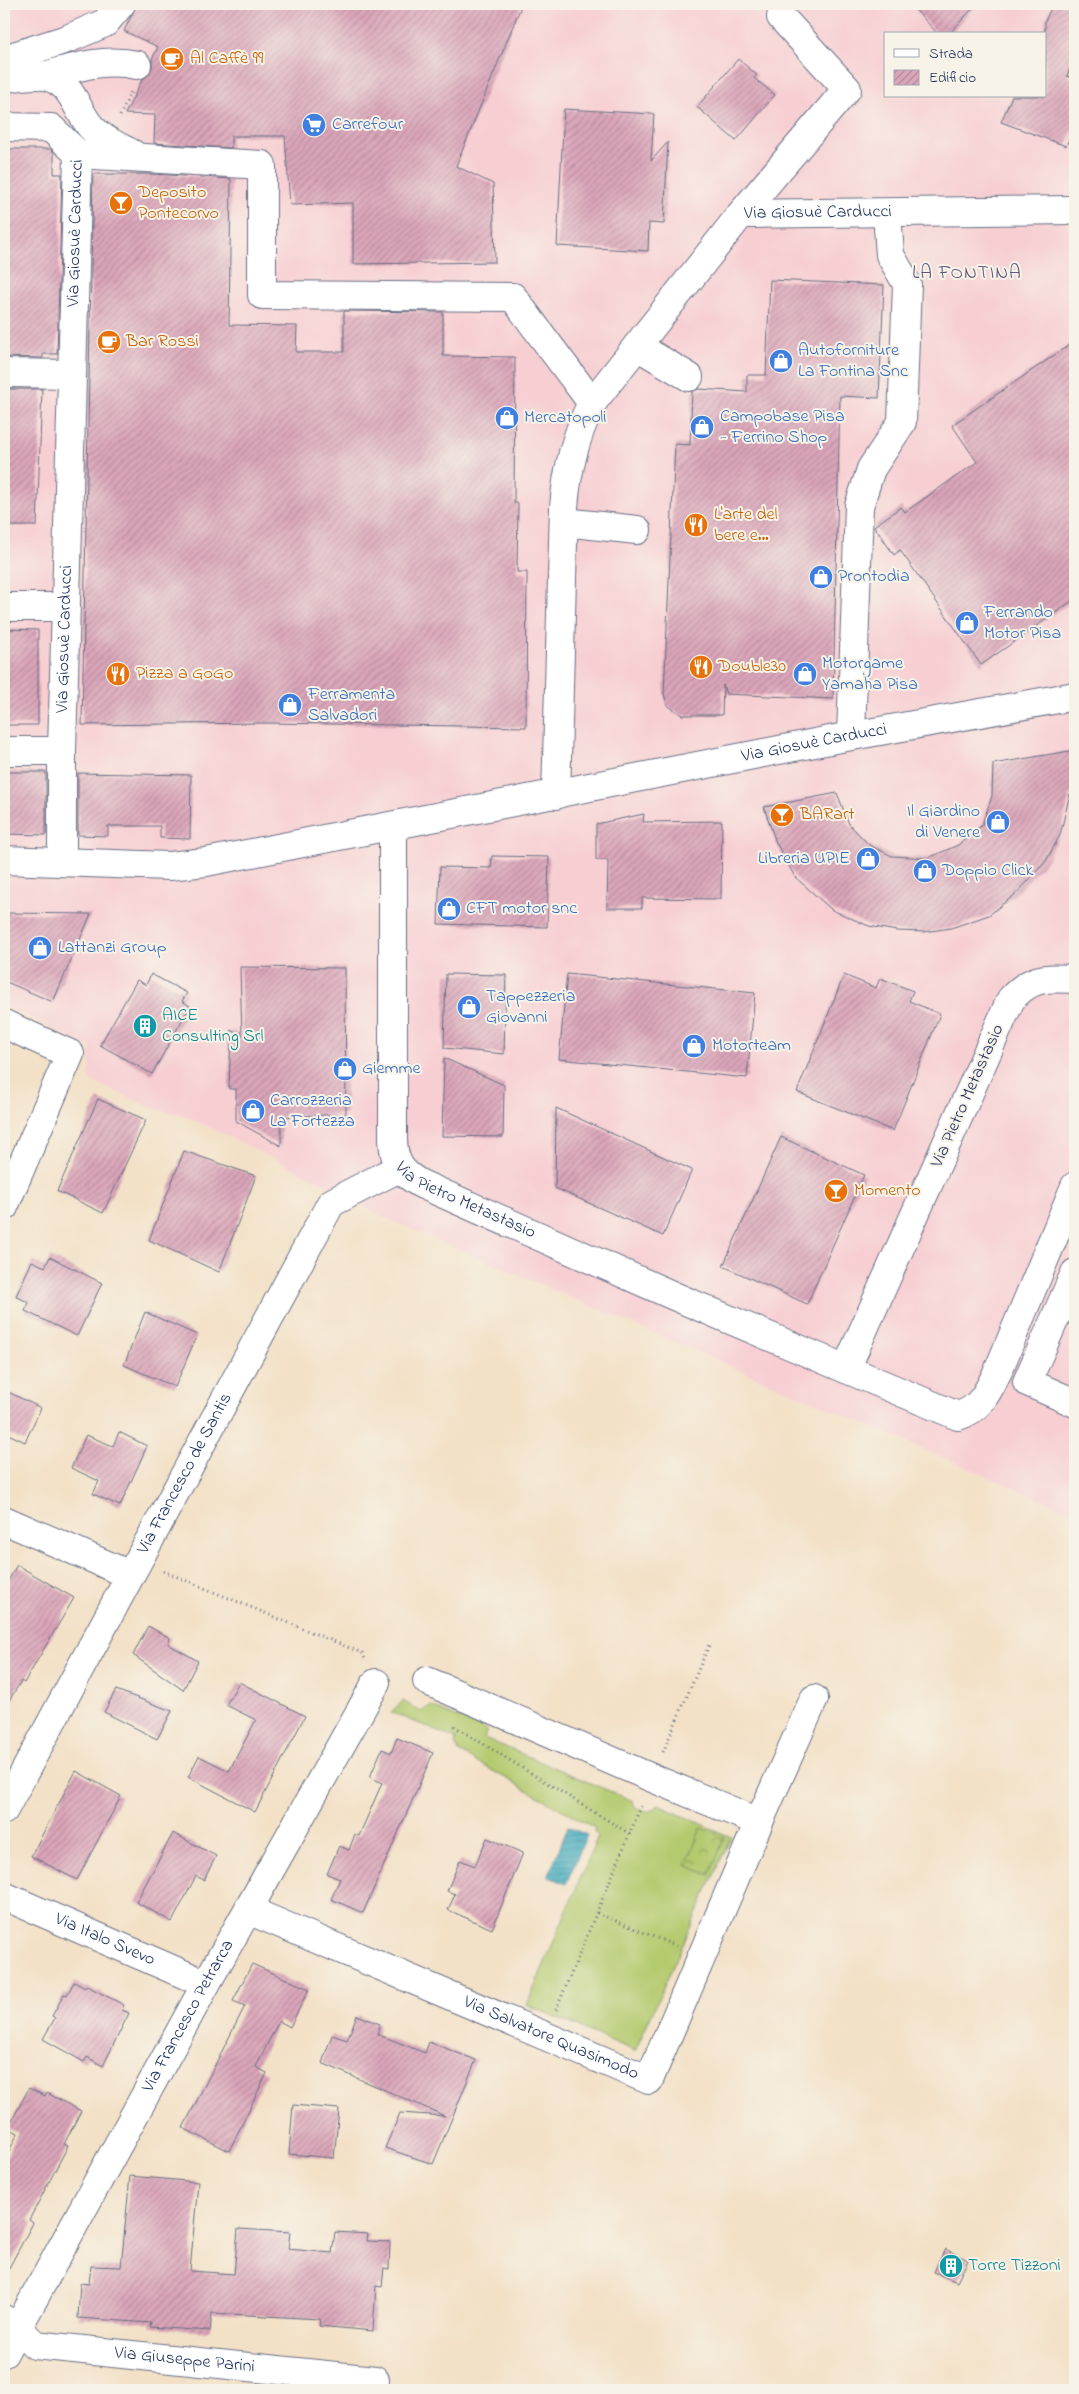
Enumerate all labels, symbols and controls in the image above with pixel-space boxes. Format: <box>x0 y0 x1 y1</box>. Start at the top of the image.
legend <box>884 32 1046 98</box>
text: Strada <box>929 43 973 65</box>
cafe icon: Al Caffè 99 <box>159 46 185 72</box>
place label: Al Caffè 99 <box>190 46 264 72</box>
text: Edificio <box>929 67 976 89</box>
supermarket icon: Carrefour <box>301 112 327 138</box>
place label: Carrefour <box>332 112 404 138</box>
street label: Via Giosuè Carducci <box>61 159 91 308</box>
place label: Deposito Pontecorvo <box>137 180 219 227</box>
bar icon: Deposito Pontecorvo <box>108 190 134 216</box>
street label: Via Giosuè Carducci <box>743 199 892 227</box>
district label: LA FONTINA <box>912 260 1022 287</box>
cafe icon: Bar Rossi <box>96 329 122 355</box>
place label: Bar Rossi <box>125 329 199 355</box>
place label: Autoforniture La Fontina Snc <box>798 338 908 385</box>
shop icon: Autoforniture La Fontina Snc <box>768 348 794 374</box>
place label: Campobase Pisa - Ferrino Shop <box>720 404 845 451</box>
shop icon: Mercatopoli <box>494 405 520 431</box>
place label: Mercatopoli <box>524 405 607 431</box>
shop icon: Campobase Pisa - Ferrino Shop <box>689 414 715 440</box>
place label: L'arte del bere e... <box>714 502 778 549</box>
restaurant icon: L'arte del bere e... <box>683 512 709 538</box>
shop icon: Prontodia <box>808 564 834 590</box>
place label: Prontodia <box>838 564 910 590</box>
street label: Via Giosuè Carducci <box>50 565 80 714</box>
place label: Ferrando Motor Pisa <box>983 600 1061 647</box>
shop icon: Ferrando Motor Pisa <box>954 610 980 636</box>
place label: Motorgame Yamaha Pisa <box>822 651 918 698</box>
restaurant icon: Double30 <box>688 654 714 680</box>
place label: Double30 <box>717 654 786 680</box>
restaurant icon: Pizza a GoGo <box>105 661 131 687</box>
place label: Pizza a GoGo <box>136 661 233 687</box>
shop icon: Motorgame Yamaha Pisa <box>792 661 818 687</box>
place label: Ferramenta Salvadori <box>307 682 395 729</box>
shop icon: Ferramenta Salvadori <box>277 692 303 718</box>
street label: Via Giosuè Carducci <box>738 717 889 770</box>
place label: Il Giardino di Venere <box>907 799 981 846</box>
bar icon: BARart <box>769 802 795 828</box>
place label: BARart <box>799 802 855 828</box>
shop icon: Il Giardino di Venere <box>985 809 1011 835</box>
place label: Libreria UPIE <box>758 846 850 872</box>
shop icon: Libreria UPIE <box>855 846 881 872</box>
shop icon: Doppio Click <box>912 858 938 884</box>
place label: Doppio Click <box>941 858 1033 884</box>
shop icon: CFT motor snc <box>436 896 462 922</box>
place label: CFT motor snc <box>466 896 577 922</box>
shop icon: Lattanzi Group <box>27 935 53 961</box>
place label: Lattanzi Group <box>58 935 167 961</box>
place label: Tappezzeria Giovanni <box>486 984 575 1031</box>
shop icon: Tappezzeria Giovanni <box>456 994 482 1020</box>
place label: AICE Consulting Srl <box>162 1003 263 1051</box>
building icon: AICE Consulting Srl <box>132 1013 158 1039</box>
street label: Via Pietro Metastasio <box>924 1020 1011 1173</box>
shop icon: Motorteam <box>681 1033 707 1059</box>
place label: Motorteam <box>712 1033 791 1059</box>
shop icon: Giemme <box>332 1056 358 1082</box>
place label: Giemme <box>362 1056 422 1082</box>
place label: Carrozzeria La Fortezza <box>270 1088 355 1135</box>
shop icon: Carrozzeria La Fortezza <box>240 1098 266 1124</box>
street label: Via Pietro Metastasio <box>387 1156 540 1246</box>
bar icon: Momento <box>823 1178 849 1204</box>
place label: Momento <box>854 1178 921 1204</box>
street label: Via Francesco de Santis <box>131 1388 239 1560</box>
street label: Via Italo Svevo <box>50 1906 159 1973</box>
street label: Via Francesco Petrarca <box>136 1935 241 2098</box>
street label: Via Salvatore Quasimodo <box>458 1989 643 2087</box>
building icon: Torre Tizzoni <box>938 2253 964 2279</box>
place label: Torre Tizzoni <box>968 2253 1061 2279</box>
street label: Via Giuseppe Parini <box>112 2340 256 2381</box>

